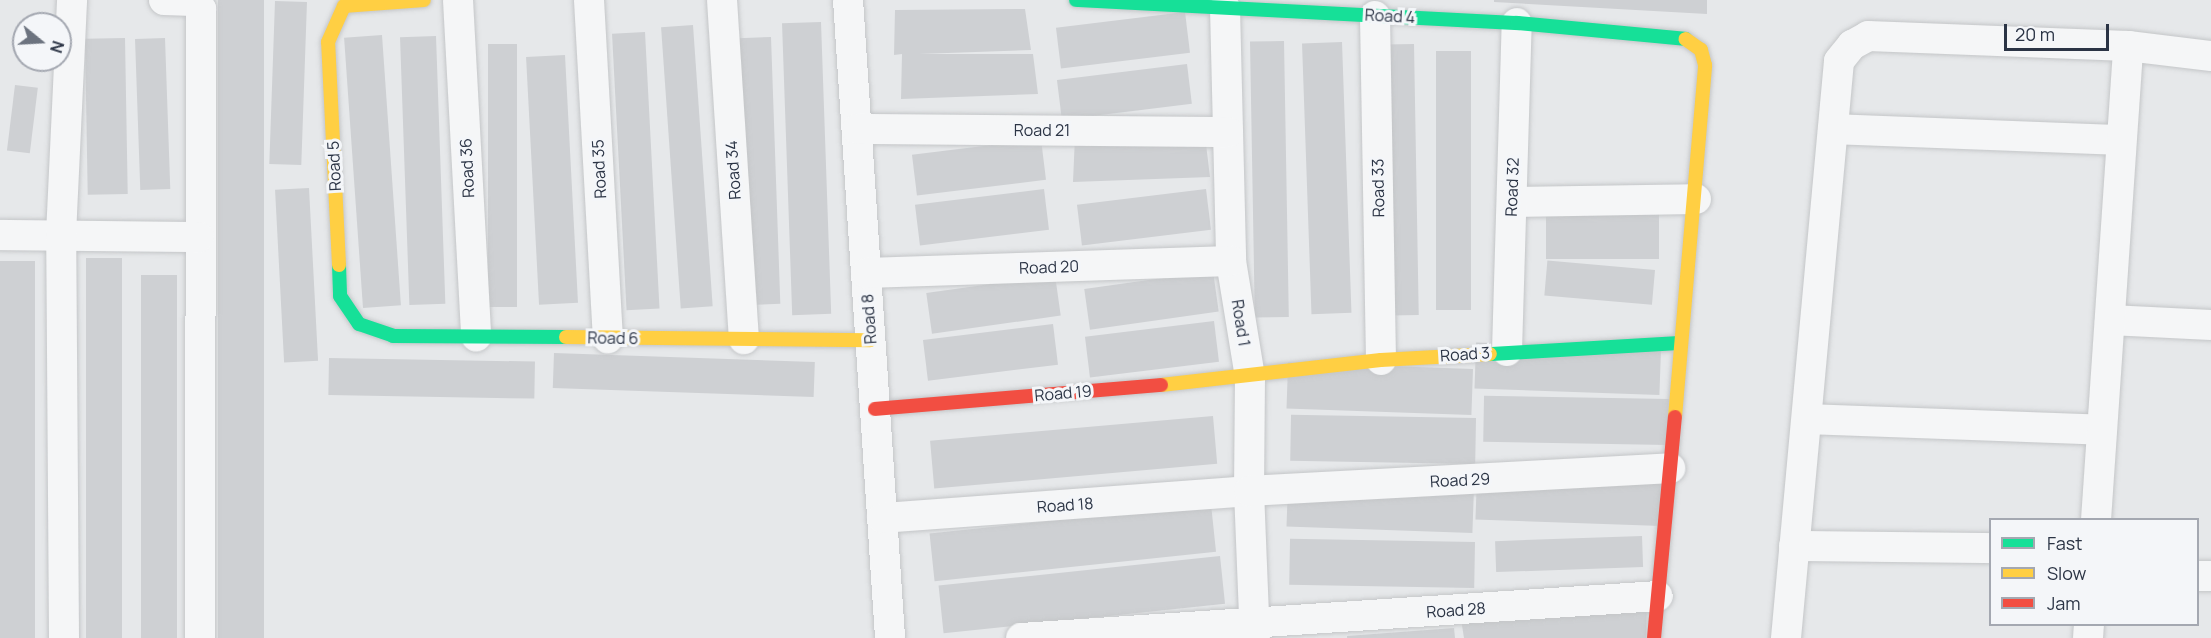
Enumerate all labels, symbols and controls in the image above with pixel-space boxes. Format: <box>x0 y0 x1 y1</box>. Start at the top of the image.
street label: Road 4 <box>1364 5 1416 27</box>
north arrow <box>12 12 72 72</box>
scale bar <box>2007 12 2112 50</box>
text: 20 m <box>2015 22 2055 46</box>
text: N <box>45 38 69 56</box>
street label: Road 21 <box>1014 120 1070 140</box>
street label: Road 36 <box>456 138 478 198</box>
street label: Road 35 <box>588 139 610 199</box>
street label: Road 5 <box>323 140 345 192</box>
street label: Road 34 <box>721 140 745 200</box>
street label: Road 32 <box>1501 157 1523 217</box>
street label: Road 33 <box>1368 158 1388 218</box>
street label: Road 20 <box>1019 256 1079 278</box>
street label: Road 8 <box>858 293 880 345</box>
street label: Road 1 <box>1228 298 1254 348</box>
street label: Road 6 <box>587 328 639 348</box>
street label: Road 3 <box>1439 343 1491 365</box>
street label: Road 19 <box>1034 381 1092 405</box>
street label: Road 29 <box>1429 469 1491 491</box>
street label: Road 18 <box>1036 493 1094 517</box>
legend <box>1989 518 2199 626</box>
text: Fast <box>2047 531 2082 555</box>
text: Slow <box>2047 561 2086 585</box>
text: Jam <box>2047 591 2081 615</box>
street label: Road 28 <box>1426 598 1486 622</box>

